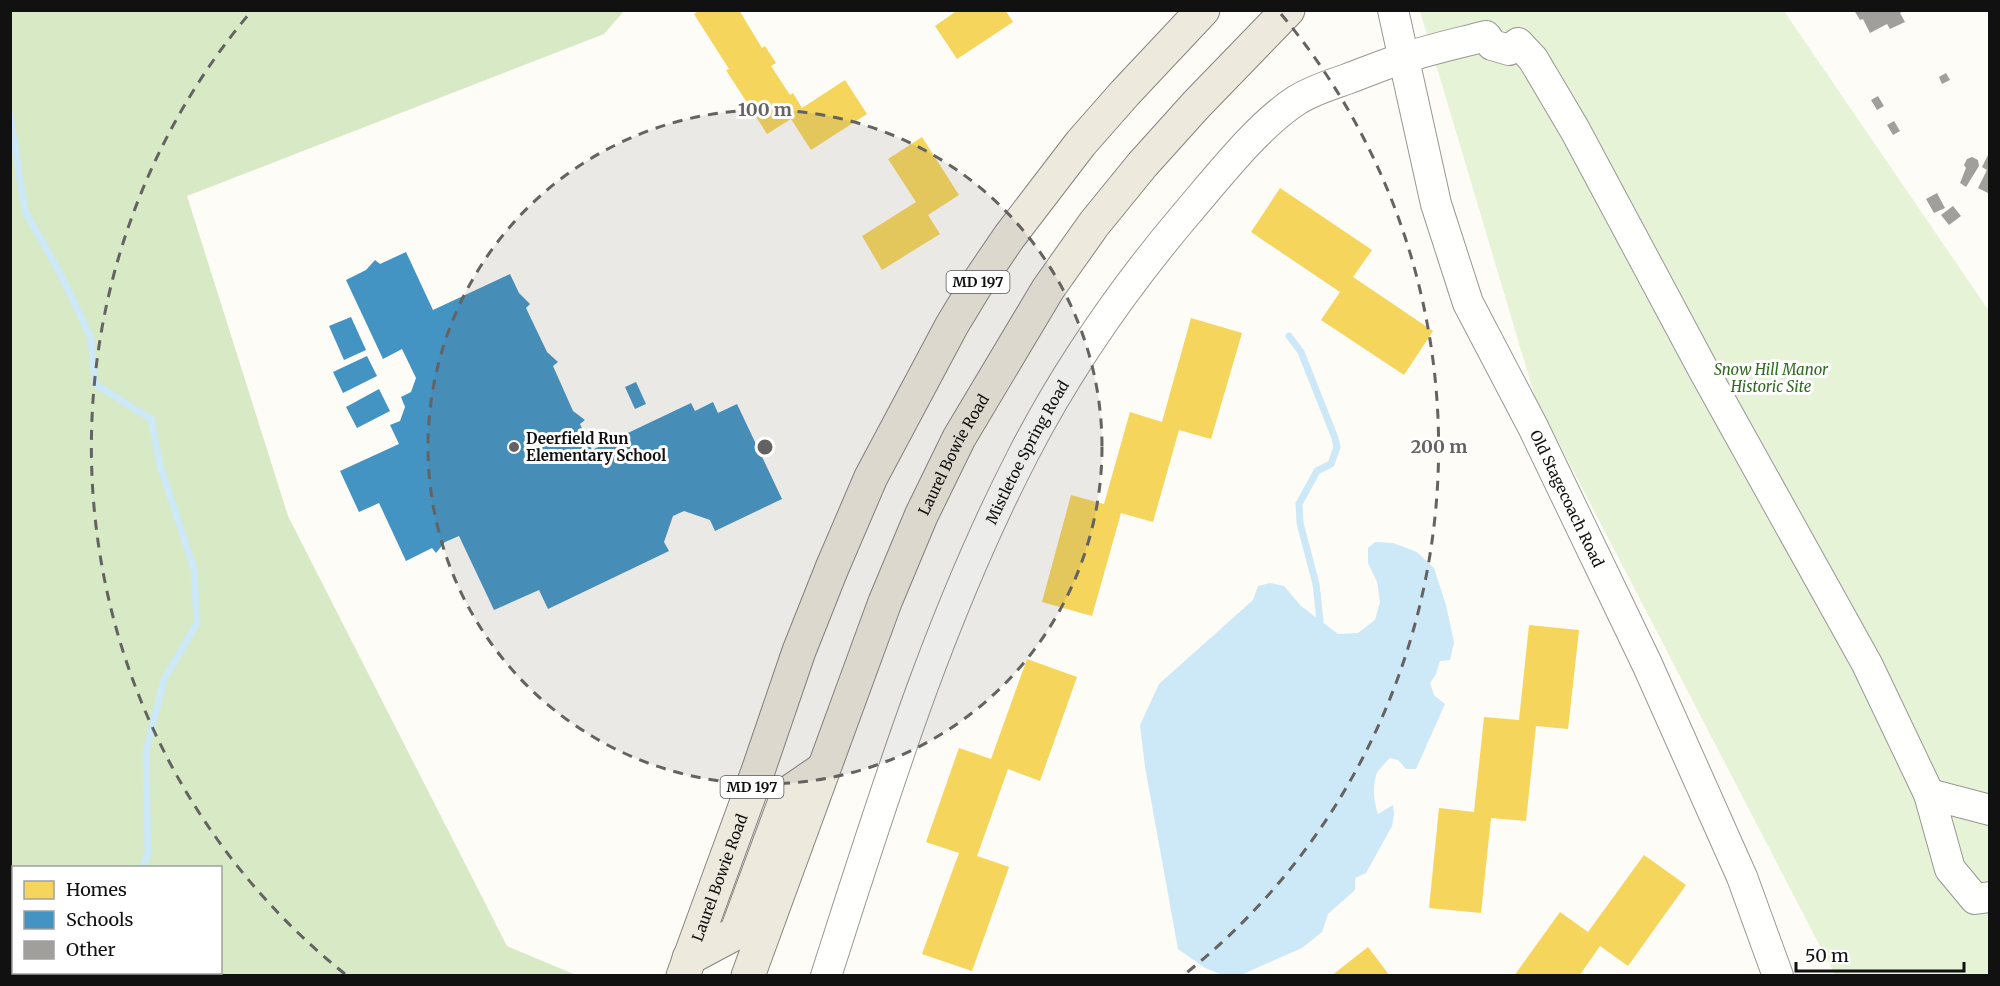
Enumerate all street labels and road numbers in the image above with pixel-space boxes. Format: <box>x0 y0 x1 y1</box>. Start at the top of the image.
road number: MD 197 <box>946 271 1010 293</box>
street label: Mistletoe Spring Road <box>981 377 1072 527</box>
street label: Laurel Bowie Road <box>914 390 993 518</box>
street label: Old Stagecoach Road <box>1526 427 1608 570</box>
road number: MD 197 <box>720 776 783 798</box>
street label: Laurel Bowie Road <box>687 811 751 944</box>

